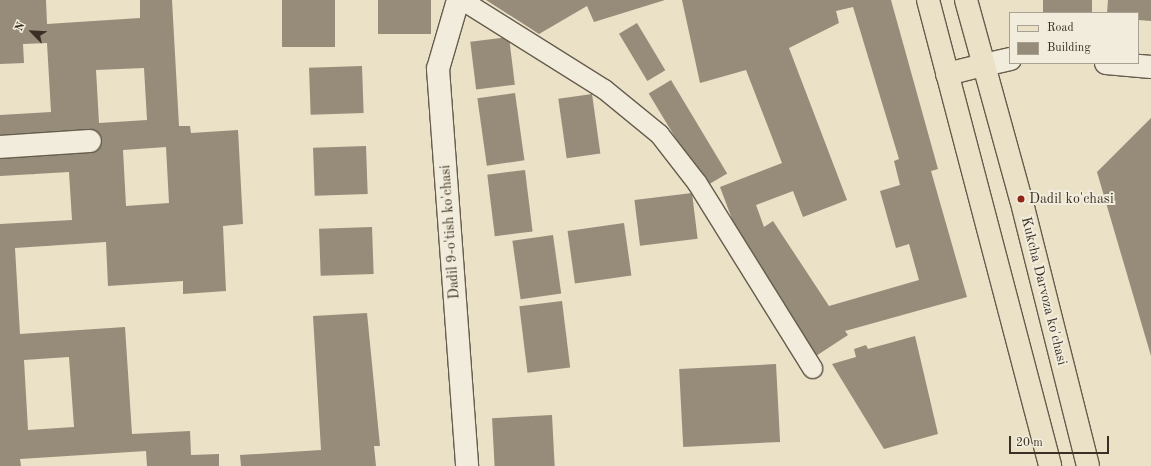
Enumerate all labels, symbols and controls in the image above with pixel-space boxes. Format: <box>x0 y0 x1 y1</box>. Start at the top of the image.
north arrow <box>12 12 52 52</box>
legend <box>1009 12 1139 64</box>
text: N <box>14 21 27 33</box>
text: Road <box>1047 22 1074 34</box>
text: Building <box>1047 42 1091 54</box>
street label: Dadil 9-o'tish ko'chasi <box>437 164 463 300</box>
place label: Dadil ko'chasi <box>1029 191 1114 207</box>
marker: Dadil ko'chasi <box>1016 194 1026 204</box>
street label: Kukcha Darvoza ko'chasi <box>1017 215 1071 367</box>
scale bar <box>1011 428 1111 454</box>
text: 20 m <box>1016 437 1043 449</box>

